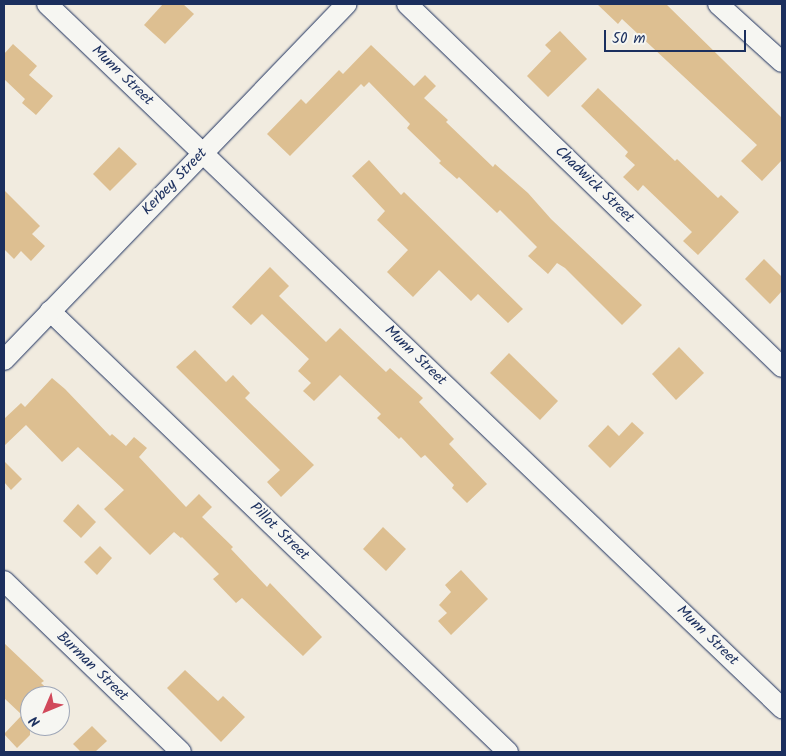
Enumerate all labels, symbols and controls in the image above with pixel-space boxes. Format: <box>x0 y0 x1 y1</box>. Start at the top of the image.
scale bar <box>606 20 748 52</box>
text: 50 m <box>612 27 646 51</box>
street label: Munn Street <box>87 42 157 110</box>
street label: Chadwick Street <box>551 143 637 227</box>
street label: Kerbey Street <box>139 145 211 219</box>
street label: Munn Street <box>380 322 450 390</box>
street label: Pillot Street <box>246 499 312 565</box>
street label: Munn Street <box>672 602 742 670</box>
street label: Burman Street <box>52 628 132 706</box>
north arrow <box>20 686 70 736</box>
text: N <box>24 710 46 732</box>

